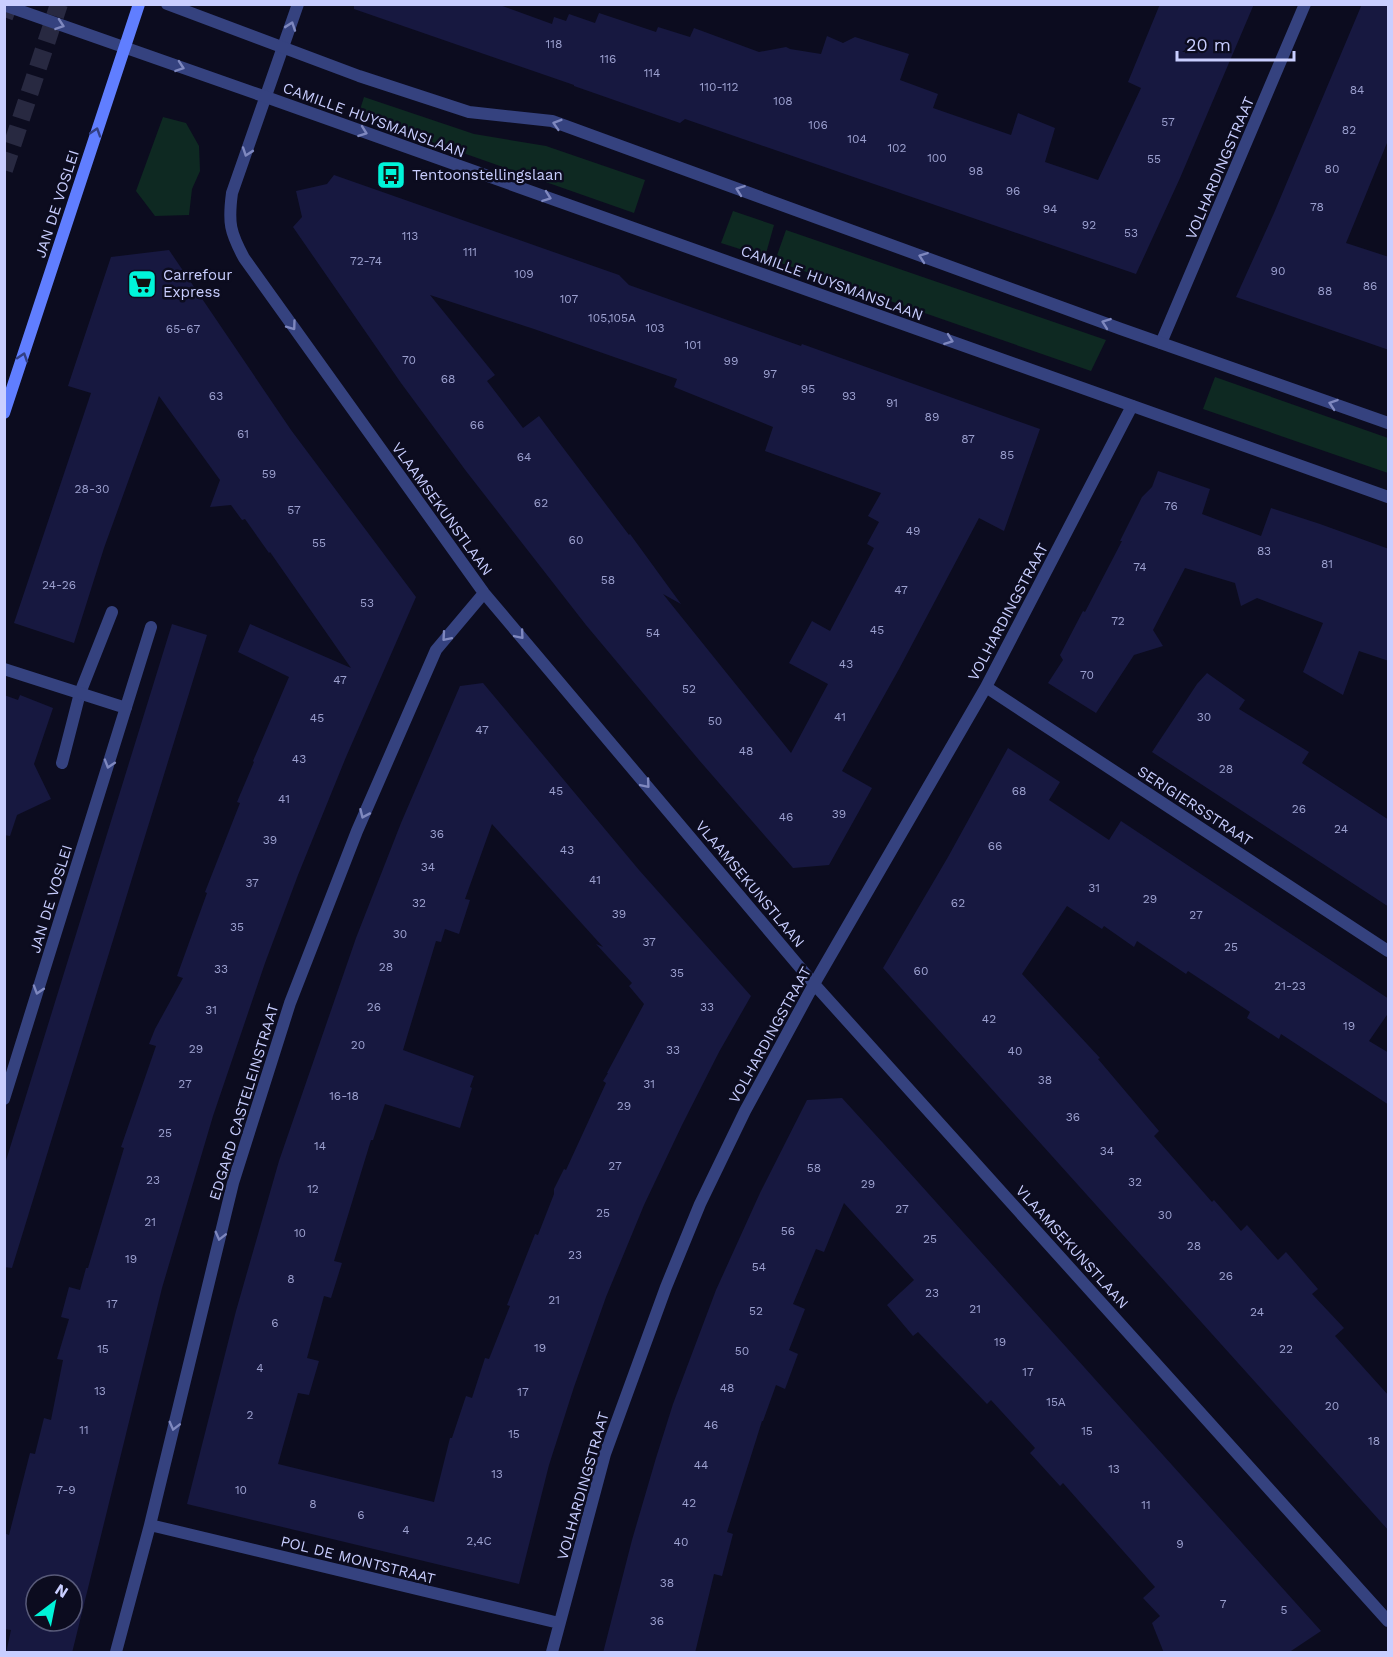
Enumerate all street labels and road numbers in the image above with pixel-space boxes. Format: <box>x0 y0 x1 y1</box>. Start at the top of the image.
street label: CAMILLE HUYSMANSLAAN <box>280 79 468 161</box>
street label: VOLHARDINGSTRAAT <box>1182 94 1258 242</box>
street label: JAN DE VOSLEI <box>31 148 83 260</box>
street label: CAMILLE HUYSMANSLAAN <box>738 242 926 324</box>
street label: VLAAMSEKUNSTLAAN <box>388 439 496 579</box>
street label: VOLHARDINGSTRAAT <box>964 540 1052 684</box>
street label: SERIGIERSSTRAAT <box>1134 762 1256 850</box>
street label: VLAAMSEKUNSTLAAN <box>692 817 808 951</box>
street label: JAN DE VOSLEI <box>26 843 76 955</box>
street label: VOLHARDINGSTRAAT <box>725 964 815 1106</box>
street label: EDGARD CASTELEINSTRAAT <box>205 1002 283 1202</box>
street label: VLAAMSEKUNSTLAAN <box>1012 1182 1132 1312</box>
street label: VOLHARDINGSTRAAT <box>553 1410 613 1562</box>
street label: POL DE MONTSTRAAT <box>279 1532 437 1588</box>

